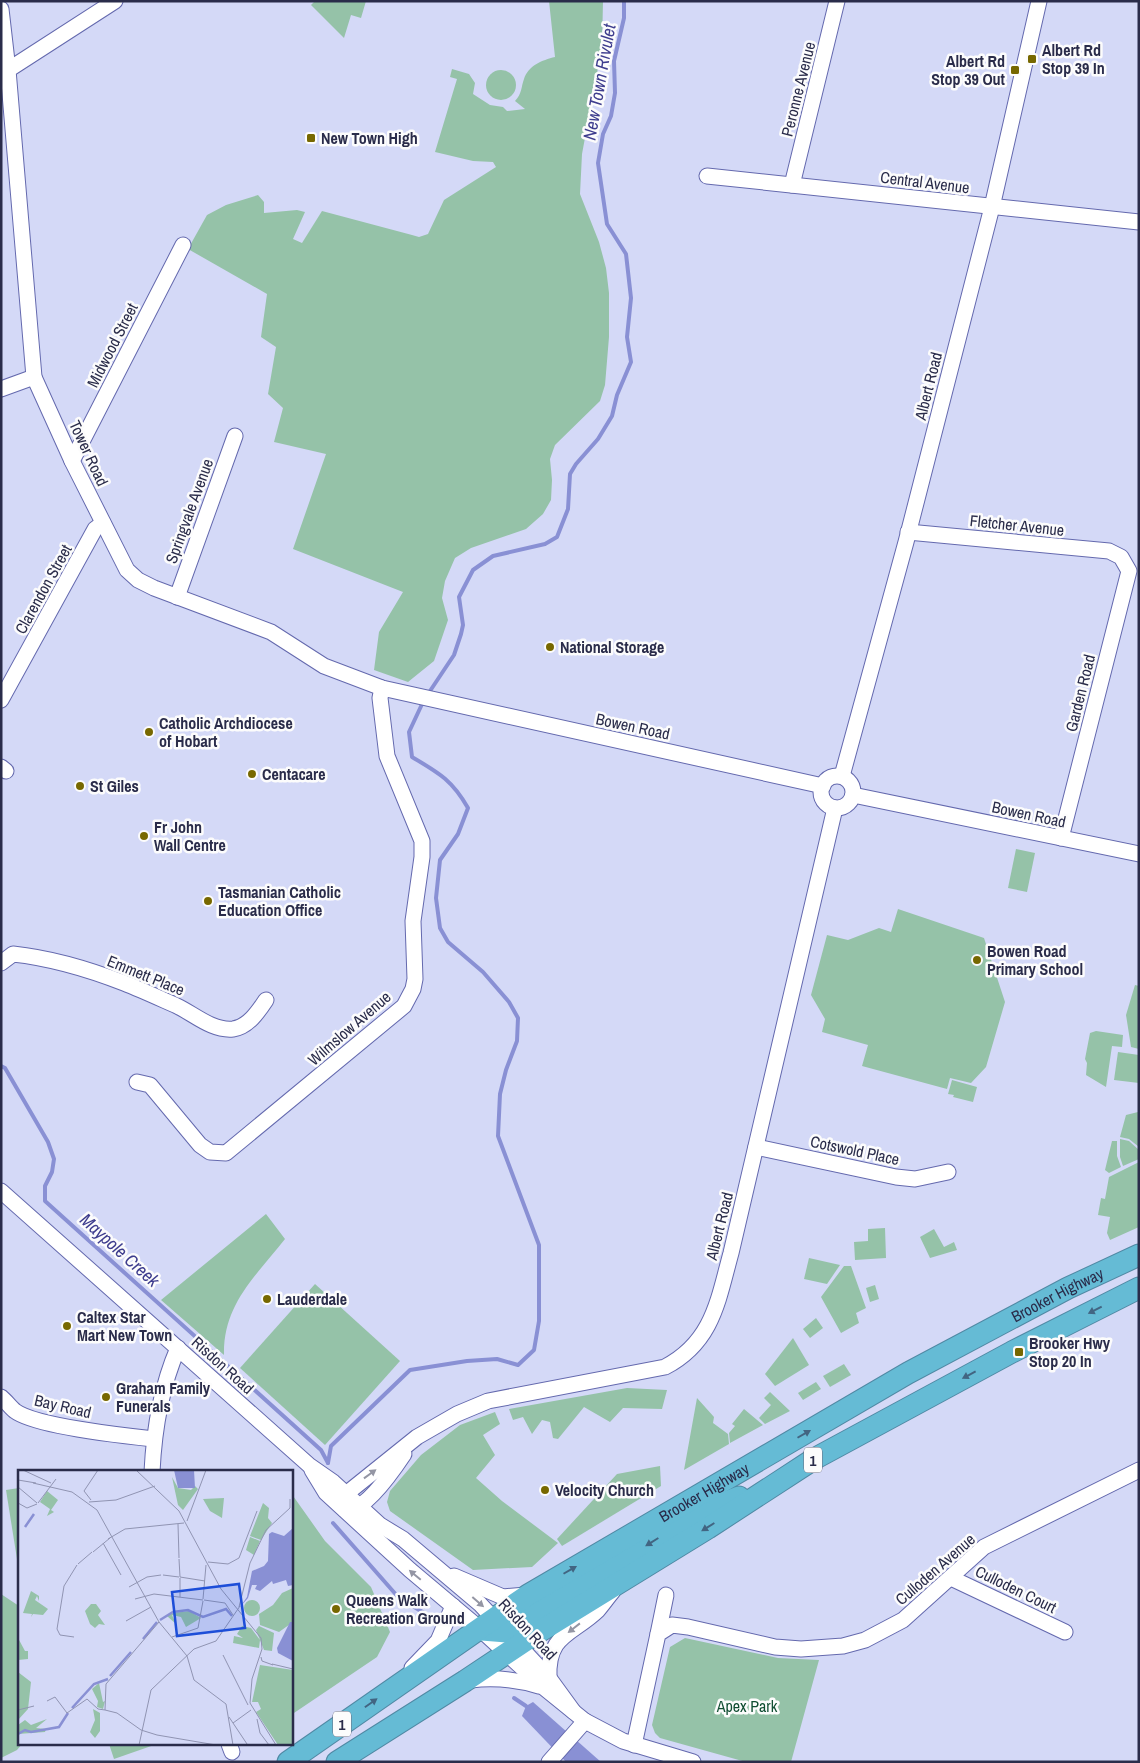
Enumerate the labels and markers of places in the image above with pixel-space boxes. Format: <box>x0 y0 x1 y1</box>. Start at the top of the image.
place label: Albert Rd Stop 39 In <box>1042 39 1105 79</box>
place label: Albert Rd Stop 39 Out <box>931 50 1006 90</box>
marker: Albert Rd Stop 39 In <box>1026 53 1038 65</box>
marker: Albert Rd Stop 39 Out <box>1009 64 1021 76</box>
place label: New Town High <box>321 127 418 149</box>
marker: New Town High <box>305 132 317 144</box>
place label: National Storage <box>560 636 664 658</box>
marker: National Storage <box>544 641 556 653</box>
place label: Catholic Archdiocese of Hobart <box>159 712 293 752</box>
marker: Catholic Archdiocese of Hobart <box>143 726 155 738</box>
place label: Centacare <box>262 763 325 785</box>
marker: Centacare <box>246 768 258 780</box>
place label: St Giles <box>90 775 139 797</box>
marker: St Giles <box>74 780 86 792</box>
place label: Fr John Wall Centre <box>154 816 226 856</box>
marker: Fr John Wall Centre <box>138 830 150 842</box>
place label: Tasmanian Catholic Education Office <box>218 881 341 921</box>
marker: Tasmanian Catholic Education Office <box>202 895 214 907</box>
place label: Bowen Road Primary School <box>987 940 1083 980</box>
marker: Bowen Road Primary School <box>971 954 983 966</box>
place label: Lauderdale <box>277 1288 347 1310</box>
marker: Lauderdale <box>261 1293 273 1305</box>
place label: Caltex Star Mart New Town <box>77 1306 172 1346</box>
marker: Caltex Star Mart New Town <box>61 1320 73 1332</box>
place label: Brooker Hwy Stop 20 In <box>1029 1332 1111 1372</box>
marker: Brooker Hwy Stop 20 In <box>1013 1346 1025 1358</box>
place label: Graham Family Funerals <box>116 1377 211 1417</box>
marker: Graham Family Funerals <box>100 1391 112 1403</box>
place label: Velocity Church <box>555 1479 654 1501</box>
marker: Velocity Church <box>539 1484 551 1496</box>
place label: Queens Walk Recreation Ground <box>346 1589 465 1629</box>
marker: Queens Walk Recreation Ground <box>330 1603 342 1615</box>

